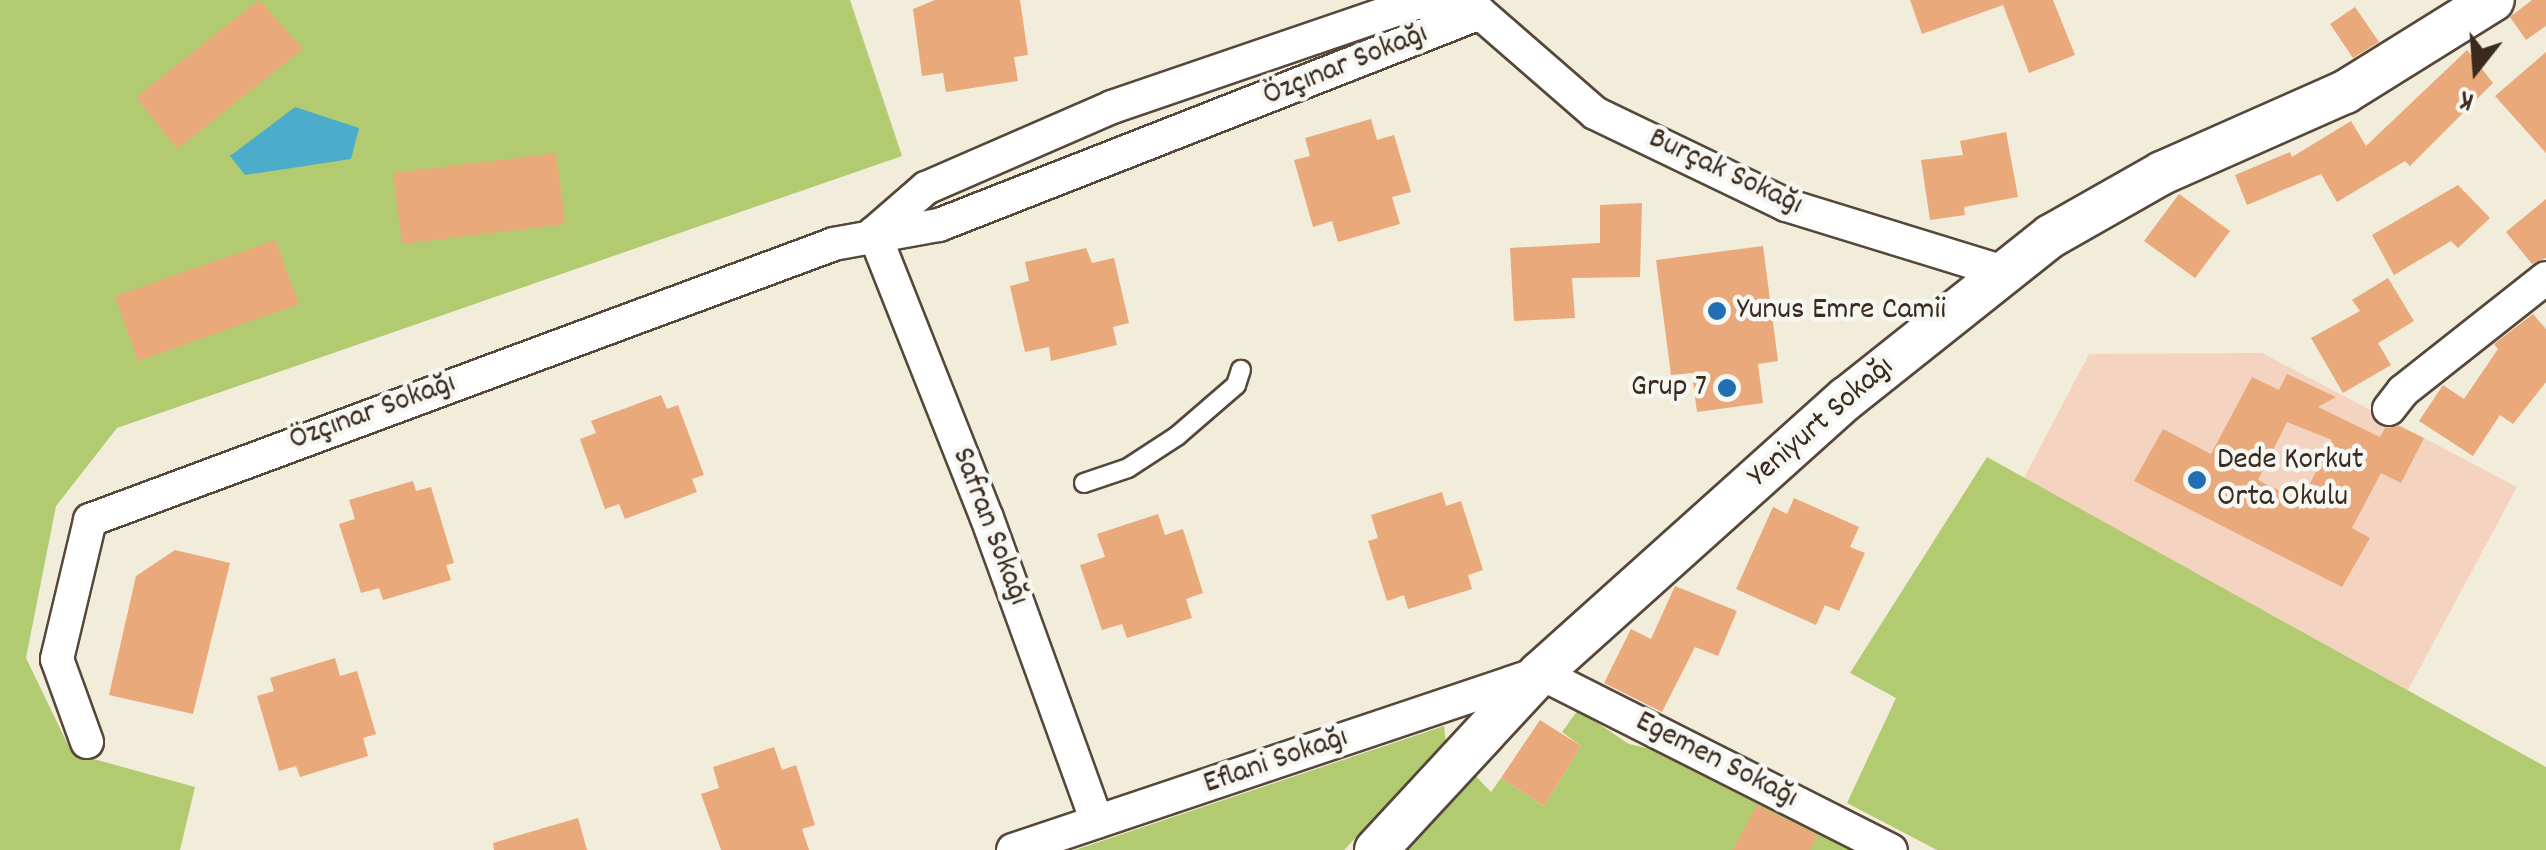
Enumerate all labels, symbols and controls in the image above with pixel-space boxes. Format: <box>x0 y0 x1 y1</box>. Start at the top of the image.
street label: Özçınar Sokağı <box>1258 16 1434 116</box>
north arrow <box>2426 20 2526 120</box>
text: K <box>2455 78 2479 120</box>
street label: Burçak Sokağı <box>1642 121 1808 225</box>
place label: Yunus Emre Camii <box>1737 292 1946 330</box>
marker: Yunus Emre Camii <box>1706 300 1728 322</box>
street label: Yeniyurt Sokağı <box>1741 349 1903 497</box>
street label: Özçınar Sokağı <box>285 365 461 461</box>
place label: Grup 7 <box>1631 369 1707 407</box>
marker: Grup 7 <box>1716 377 1738 399</box>
street label: Safran Sokağı <box>941 443 1037 611</box>
place label: Dede Korkut Orta Okulu <box>2217 443 2364 518</box>
marker: Dede Korkut Orta Okulu <box>2186 469 2208 491</box>
street label: Egemen Sokağı <box>1628 704 1804 818</box>
street label: Eflani Sokağı <box>1199 719 1353 805</box>

